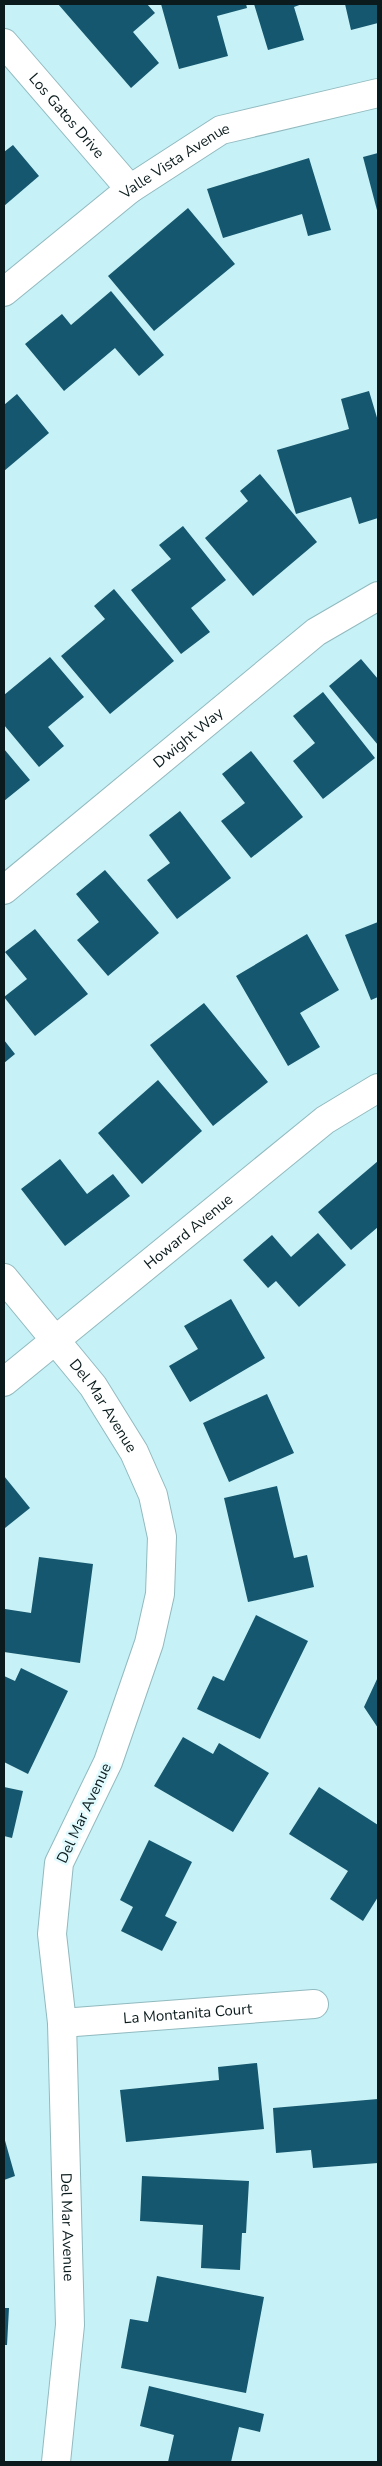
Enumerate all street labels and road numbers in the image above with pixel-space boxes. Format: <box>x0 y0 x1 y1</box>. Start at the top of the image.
street label: Los Gatos Drive <box>24 69 109 163</box>
street label: Valle Vista Avenue <box>115 118 232 204</box>
street label: Dwight Way <box>149 703 228 772</box>
street label: Howard Avenue <box>140 1189 237 1274</box>
street label: Del Mar Avenue <box>65 1355 142 1456</box>
street label: Del Mar Avenue <box>52 1760 116 1866</box>
street label: La Montanita Court <box>122 1999 254 2028</box>
street label: Del Mar Avenue <box>56 2173 79 2282</box>

